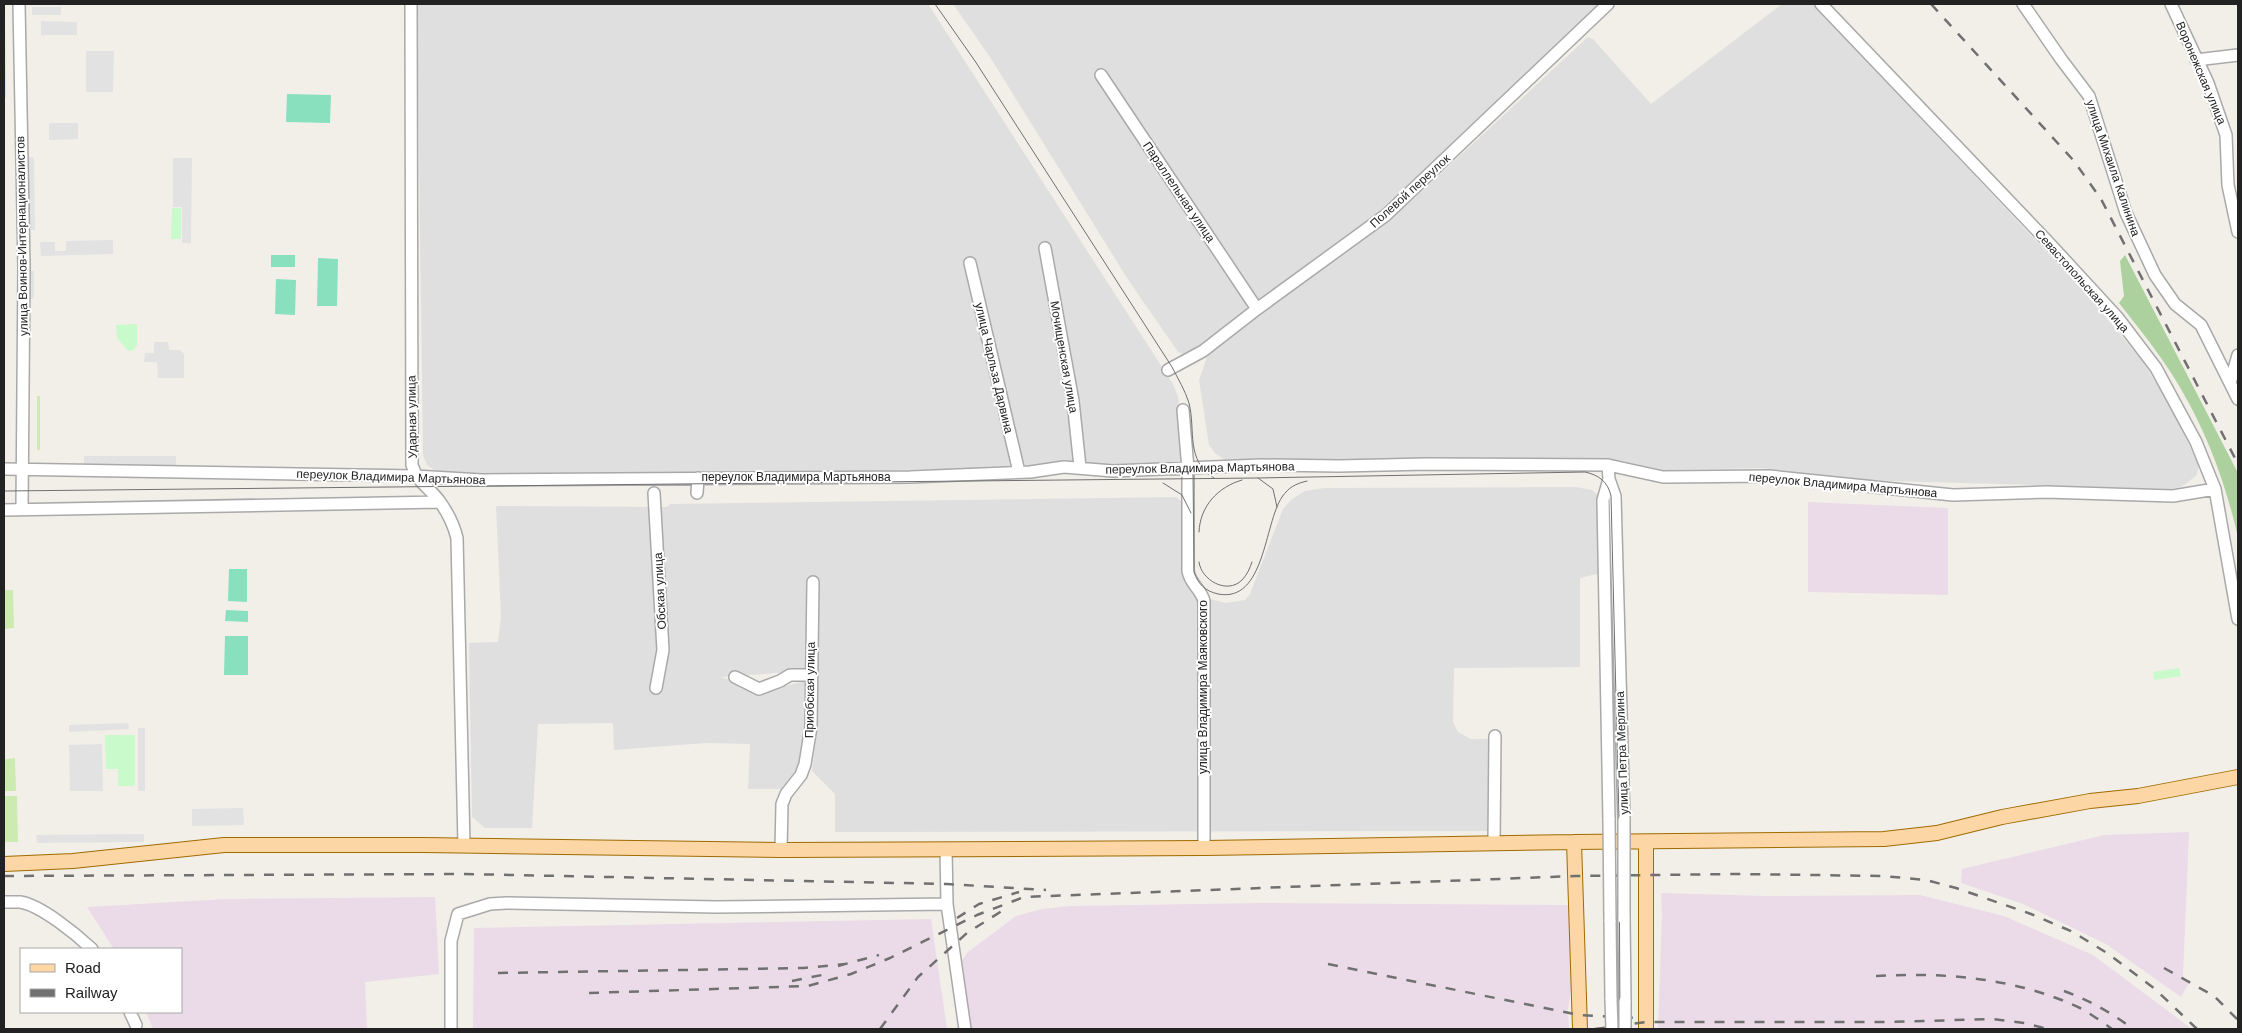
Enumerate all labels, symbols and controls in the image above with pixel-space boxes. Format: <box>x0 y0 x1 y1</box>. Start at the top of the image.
street label: Воронежская улица <box>2173 20 2229 127</box>
street label: улица Михаила Калинина <box>2083 98 2143 238</box>
street label: улица Воинов-Интернационалистов <box>13 136 31 336</box>
street label: Параллельная улица <box>1140 139 1218 245</box>
street label: Полевой переулок <box>1367 151 1453 231</box>
street label: Севастопольская улица <box>2032 227 2132 336</box>
street label: Мочищенская улица <box>1047 300 1081 414</box>
street label: улица Чарльза Дарвина <box>972 301 1016 435</box>
street label: Ударная улица <box>404 375 420 459</box>
street label: переулок Владимира Мартьянова <box>1105 459 1295 477</box>
street label: переулок Владимира Мартьянова <box>296 467 486 487</box>
street label: переулок Владимира Мартьянова <box>701 470 891 484</box>
street label: переулок Владимира Мартьянова <box>1748 470 1938 500</box>
street label: Обская улица <box>651 552 669 630</box>
street label: улица Владимира Маяковского <box>1196 600 1210 774</box>
street label: Приобская улица <box>802 641 818 738</box>
street label: улица Петра Мерлина <box>1613 691 1631 815</box>
legend <box>20 948 182 1013</box>
text: Road <box>65 959 101 976</box>
text: Railway <box>65 984 118 1001</box>

